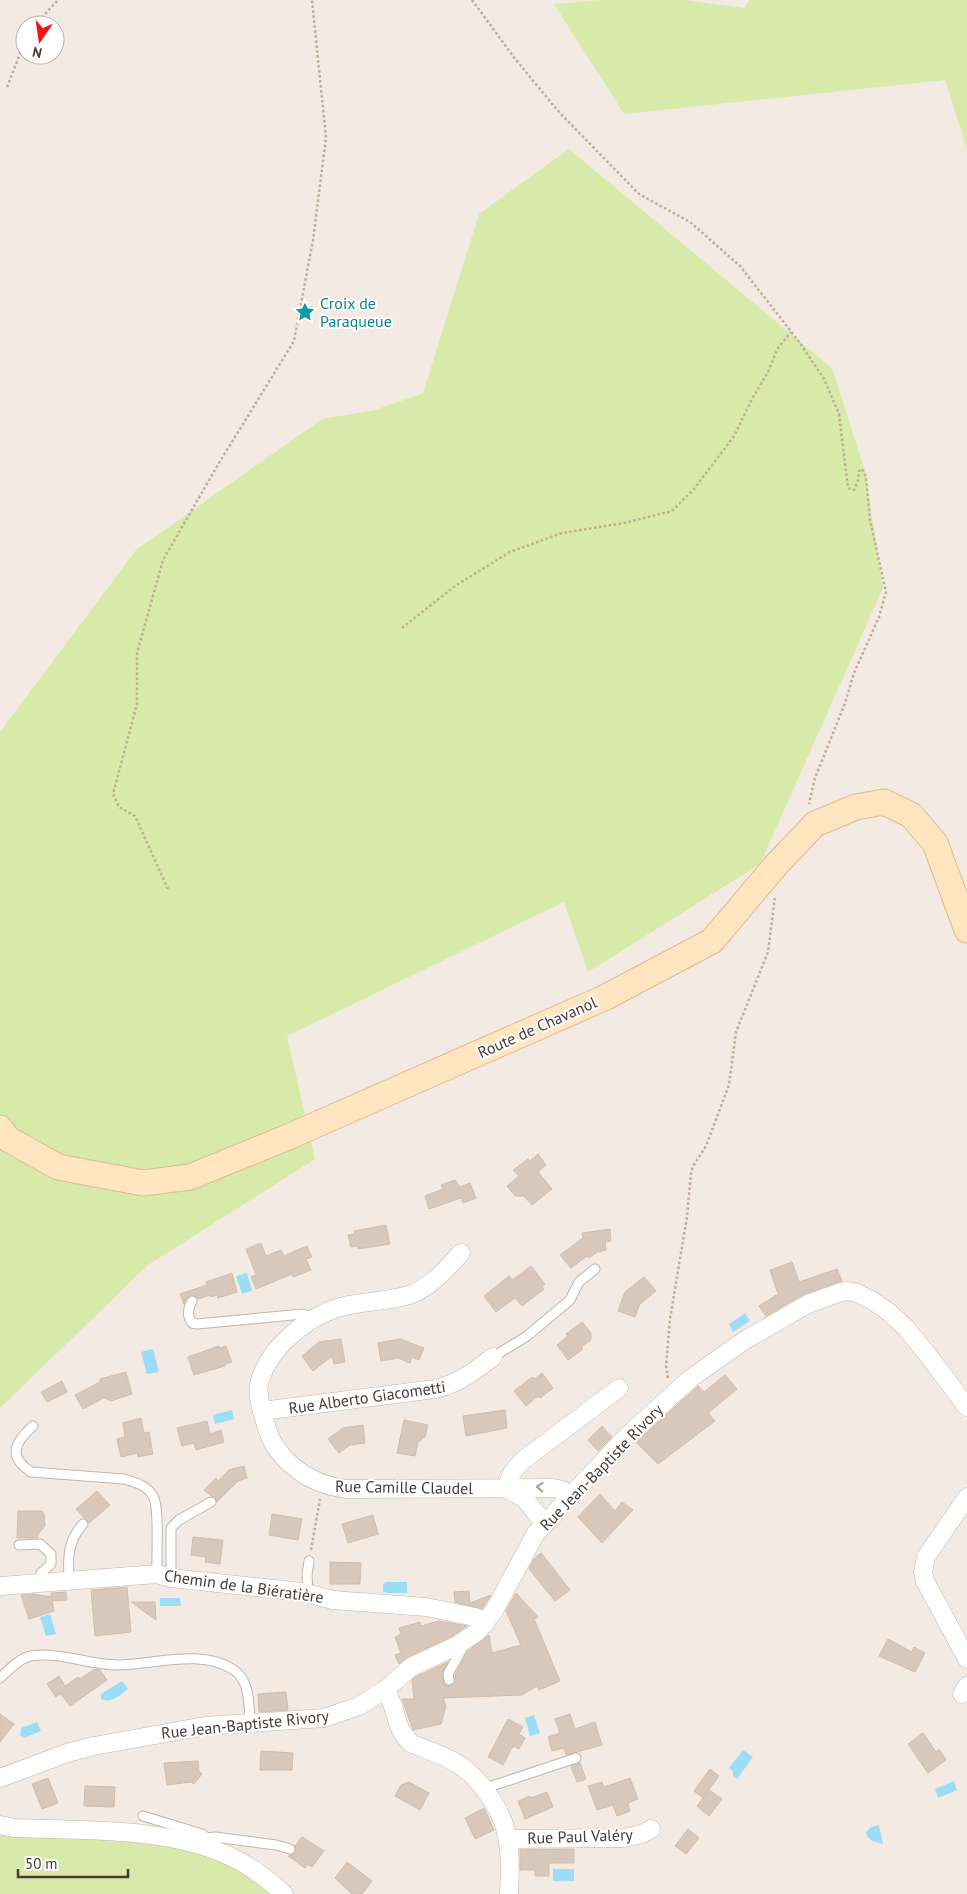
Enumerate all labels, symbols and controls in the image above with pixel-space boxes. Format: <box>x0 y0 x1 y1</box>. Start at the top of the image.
north arrow <box>15 15 65 65</box>
text: N <box>31 43 44 62</box>
place label: Croix de Paraqueue <box>320 293 392 331</box>
place icon: Croix de Paraqueue <box>294 301 316 323</box>
street label: Route de Chavanol <box>474 992 600 1062</box>
street label: Rue Alberto Giacometti <box>287 1376 447 1418</box>
street label: Rue Jean-Baptiste Rivory <box>535 1399 667 1535</box>
street label: Rue Camille Claudel <box>335 1476 473 1498</box>
one-way arrow <box>536 1482 544 1493</box>
street label: Chemin de la Biératière <box>163 1565 325 1607</box>
street label: Rue Jean-Baptiste Rivory <box>160 1705 330 1743</box>
street label: Rue Paul Valéry <box>527 1824 634 1848</box>
scale bar <box>18 1846 128 1878</box>
text: 50 m <box>25 1854 58 1873</box>

